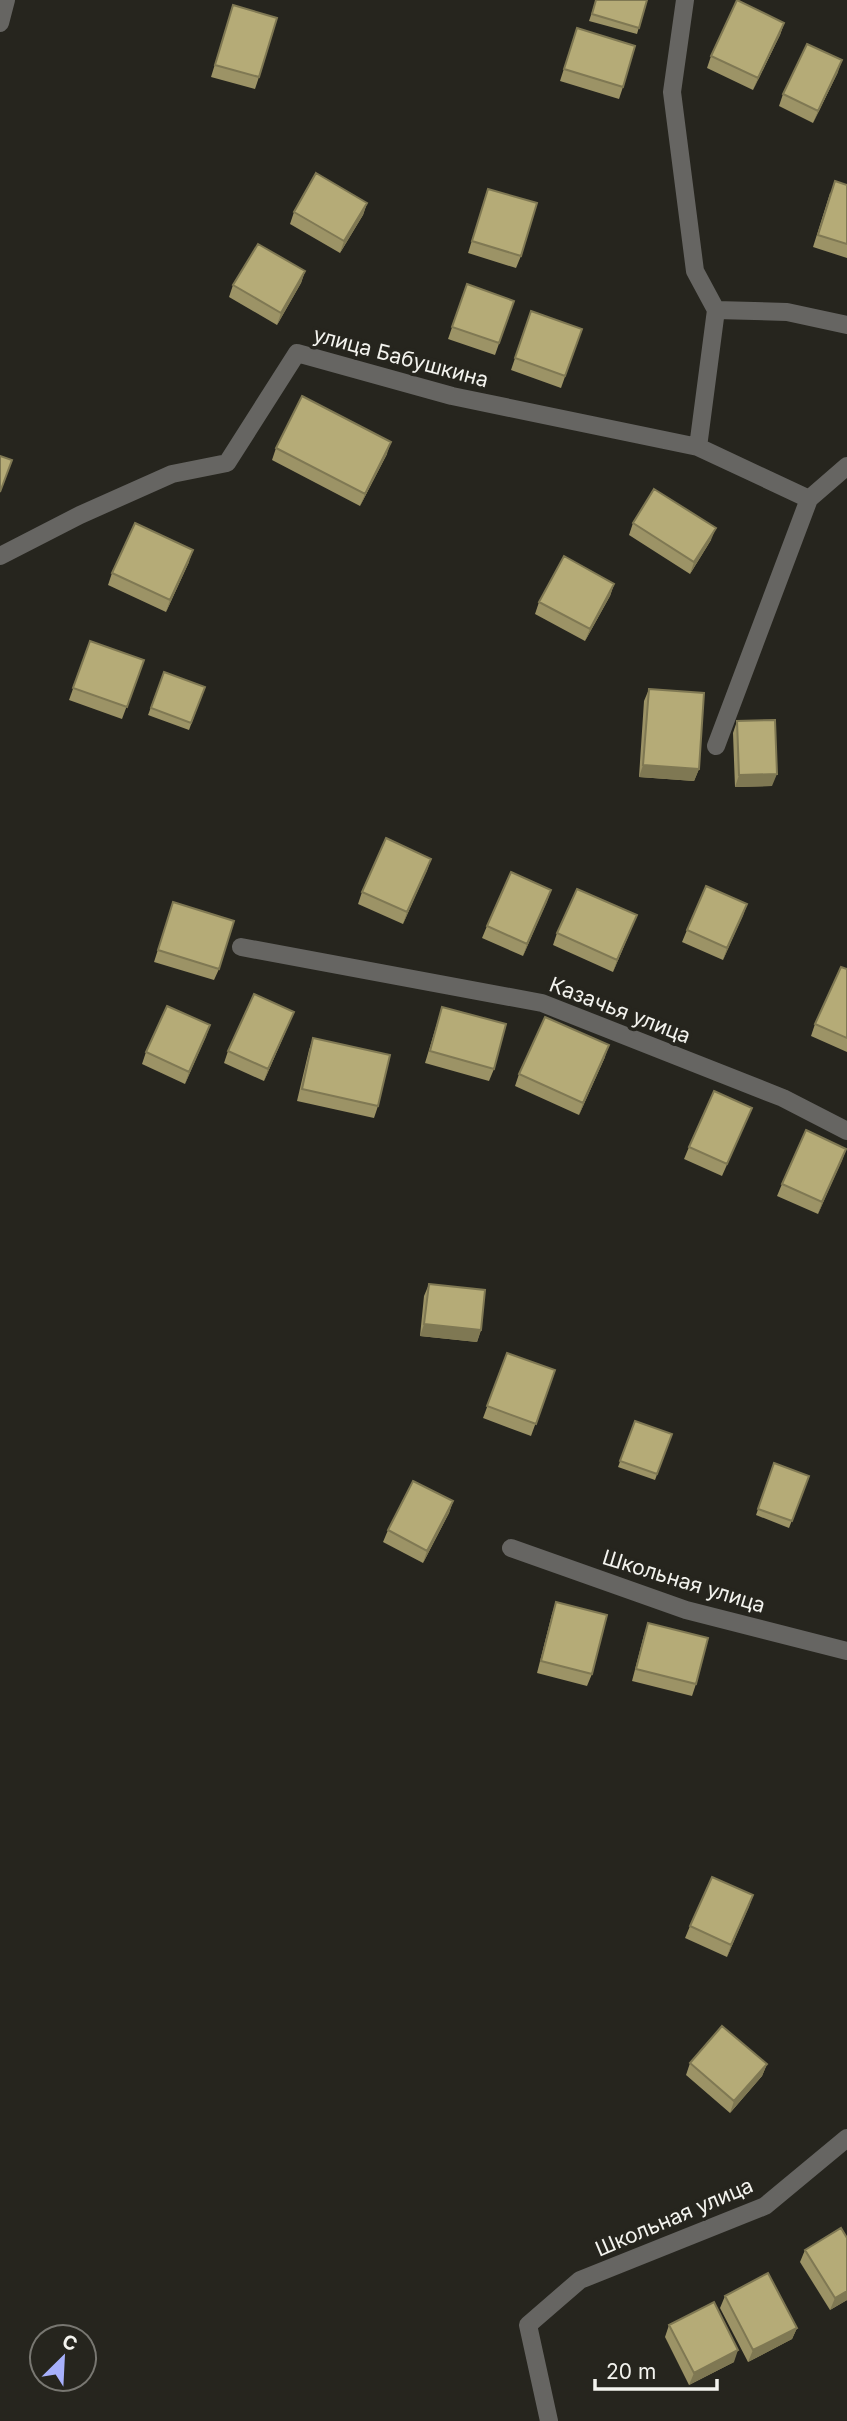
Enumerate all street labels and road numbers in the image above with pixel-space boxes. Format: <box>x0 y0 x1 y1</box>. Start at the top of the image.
street label: улица Бабушкина <box>311 322 491 392</box>
street label: Казачья улица <box>546 972 694 1048</box>
street label: Школьная улица <box>600 1544 768 1618</box>
street label: Школьная улица <box>591 2173 757 2261</box>

